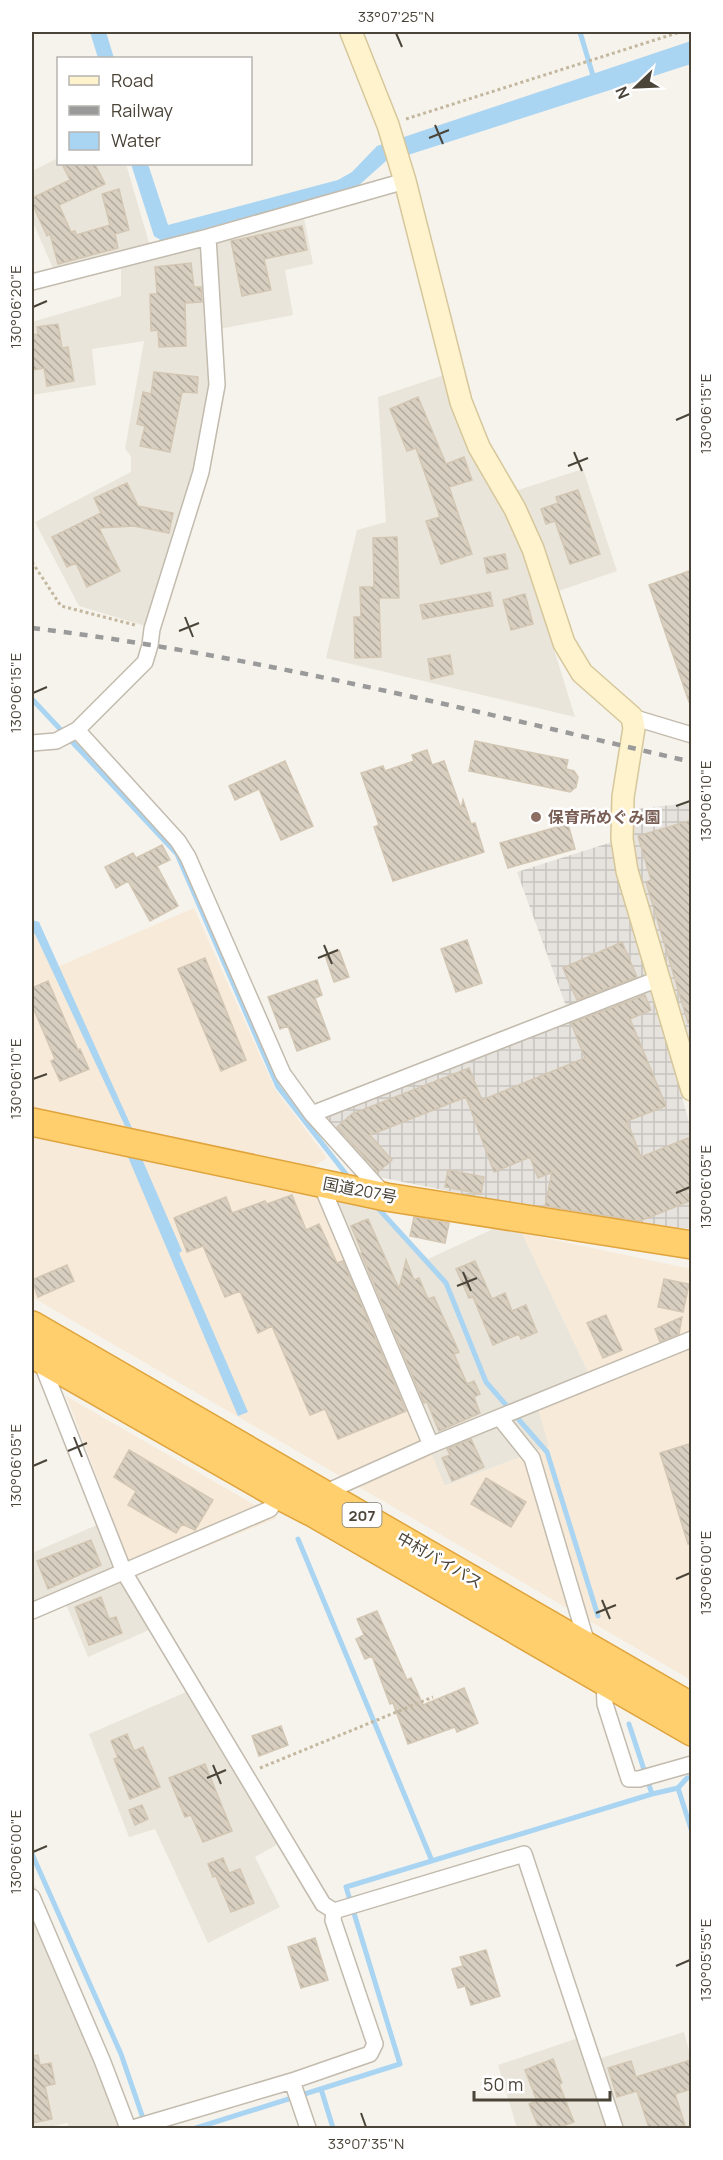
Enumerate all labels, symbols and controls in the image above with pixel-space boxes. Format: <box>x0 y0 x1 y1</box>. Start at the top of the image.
text: 33°07'25"N <box>358 6 434 27</box>
legend <box>57 57 252 165</box>
north arrow <box>606 57 666 117</box>
text: Road <box>111 68 154 92</box>
text: N <box>610 83 635 102</box>
text: Railway <box>111 98 173 122</box>
text: Water <box>111 128 161 152</box>
text: 130°06'20"E <box>5 265 26 349</box>
text: 130°06'15"E <box>695 374 716 454</box>
text: 130°06'15"E <box>5 653 26 733</box>
text: 130°06'10"E <box>695 760 716 842</box>
place label: 保育所めぐみ園 <box>548 806 660 828</box>
marker: 保育所めぐみ園 <box>529 810 543 824</box>
text: 130°06'10"E <box>5 1038 26 1120</box>
text: 130°06'05"E <box>695 1145 716 1229</box>
street label: 国道207号 <box>321 1172 399 1208</box>
text: 130°06'05"E <box>5 1424 26 1508</box>
road number: 207 <box>342 1503 382 1527</box>
street label: 中村バイパス <box>393 1527 487 1593</box>
text: 130°06'00"E <box>695 1531 716 1615</box>
text: 130°06'00"E <box>5 1810 26 1894</box>
text: 130°05'55"E <box>695 1919 716 2001</box>
scale bar <box>474 2064 610 2102</box>
text: 50 m <box>483 2072 523 2096</box>
text: 33°07'35"N <box>328 2133 404 2154</box>

